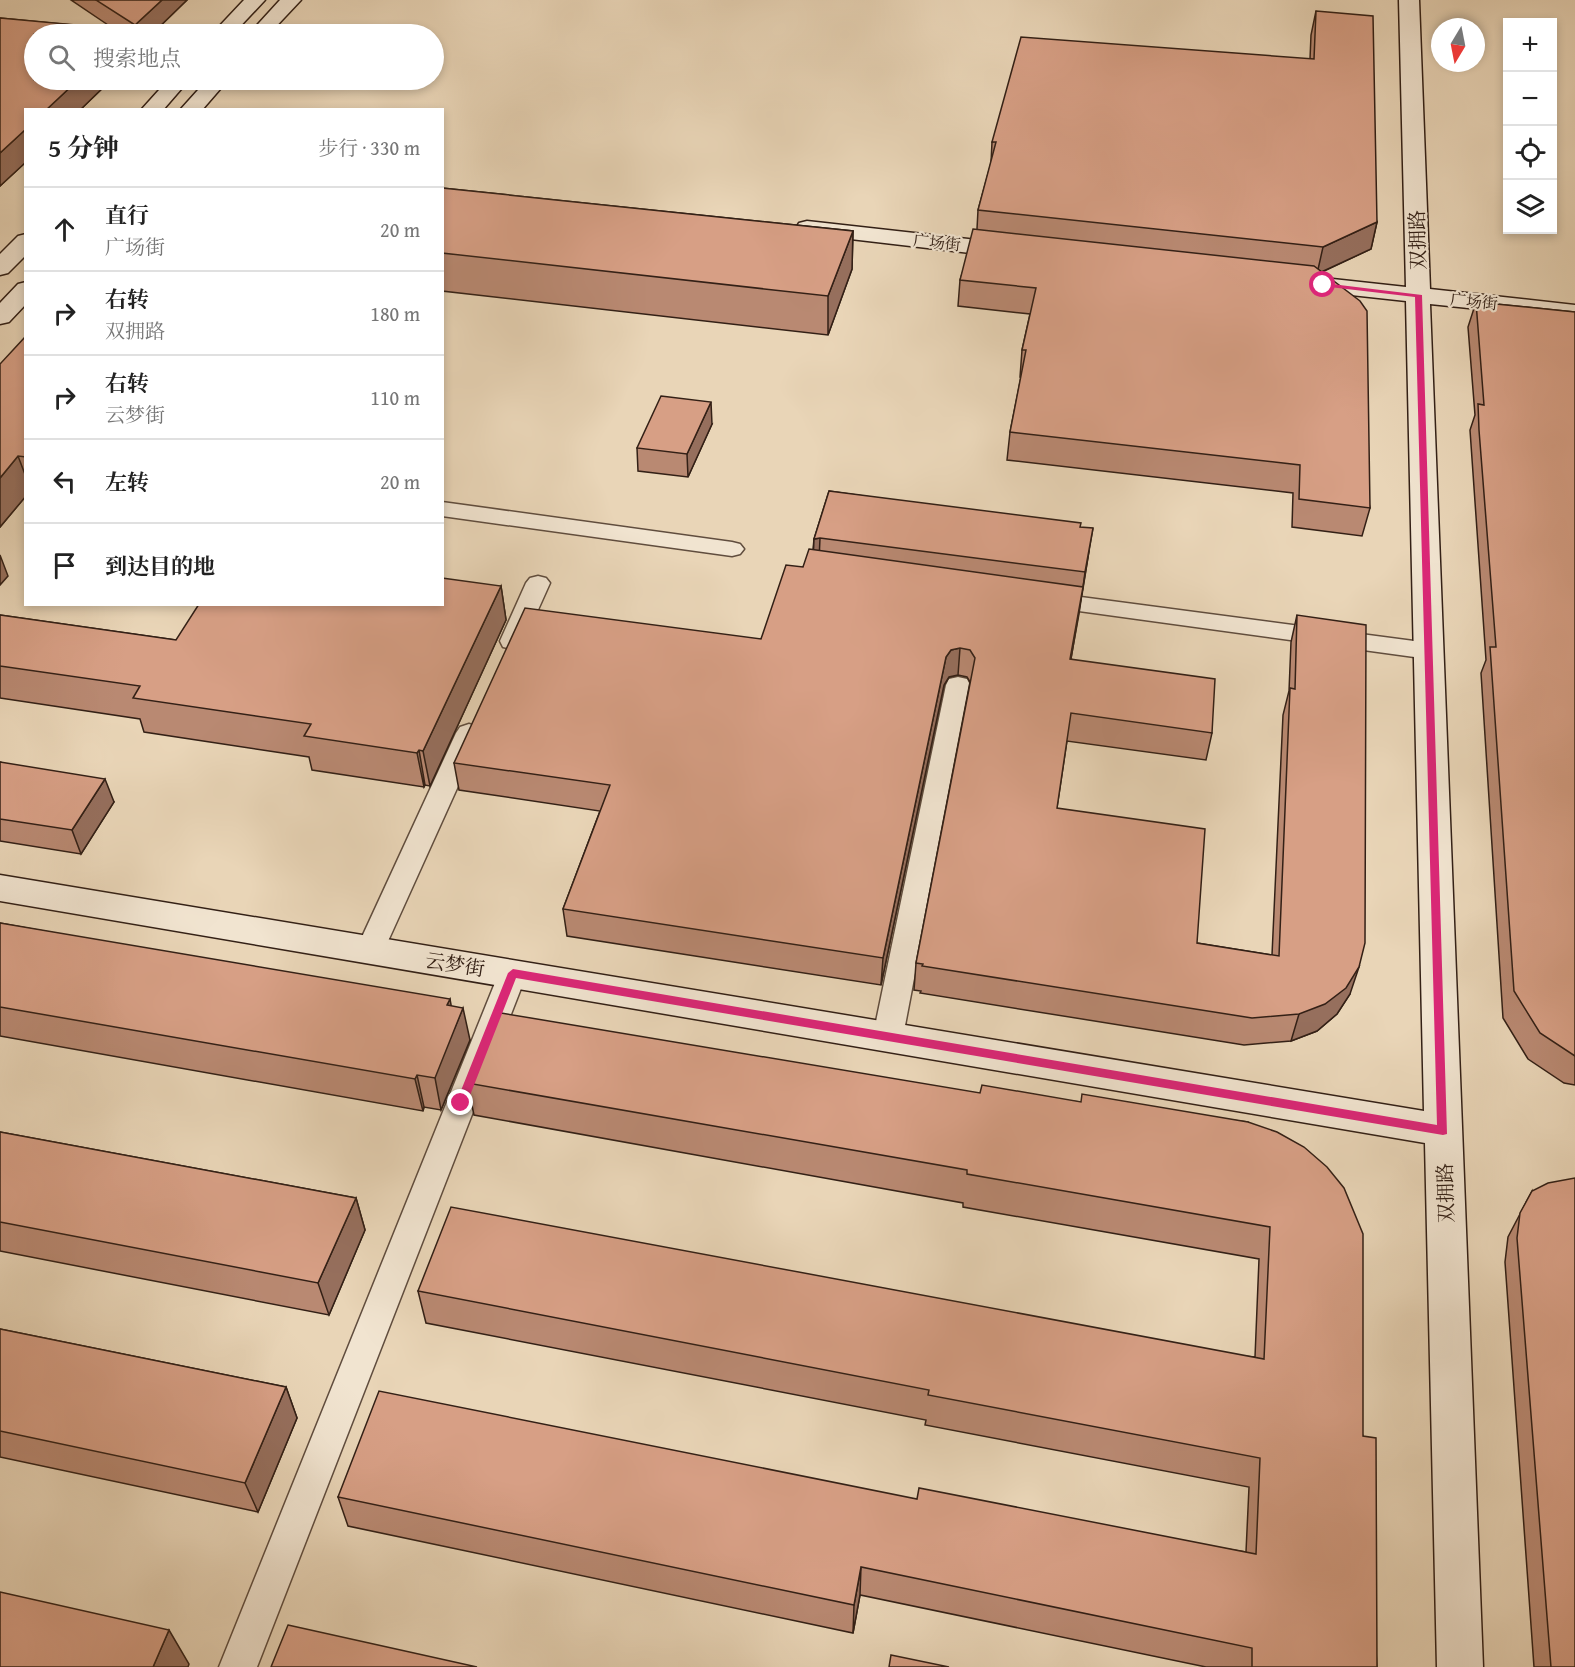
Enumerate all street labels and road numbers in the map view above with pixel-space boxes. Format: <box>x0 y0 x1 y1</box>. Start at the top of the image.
street label: 双拥路 <box>1401 210 1433 270</box>
street label: 广场街 <box>912 228 962 256</box>
street label: 广场街 <box>1449 287 1499 315</box>
street label: 云梦街 <box>423 945 487 983</box>
street label: 双拥路 <box>1429 1163 1461 1223</box>

